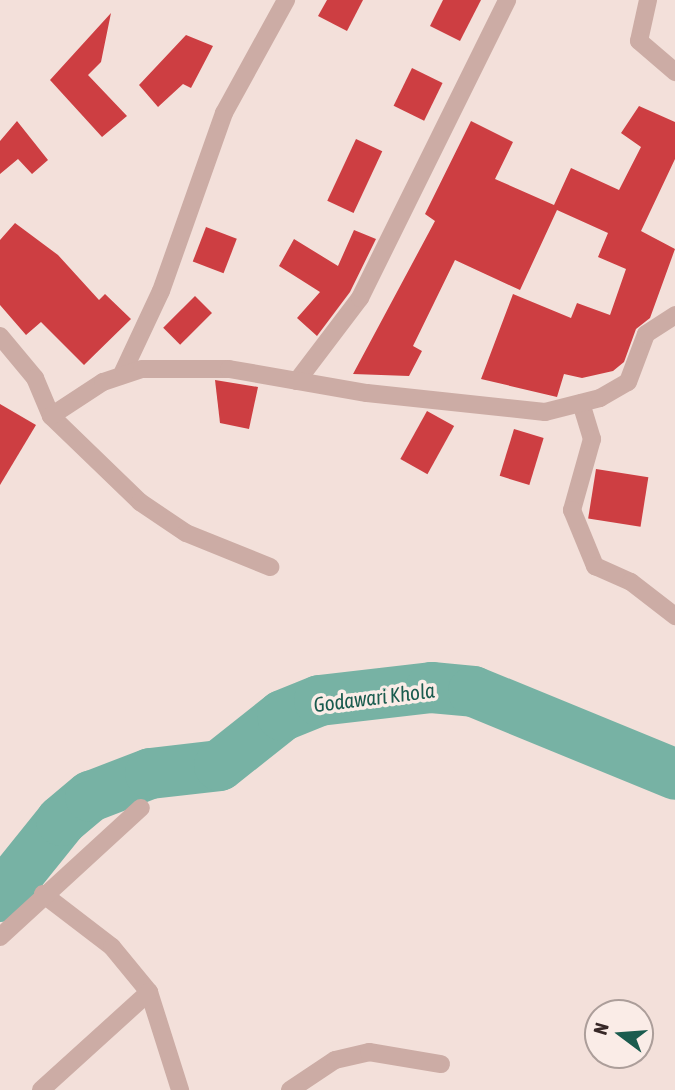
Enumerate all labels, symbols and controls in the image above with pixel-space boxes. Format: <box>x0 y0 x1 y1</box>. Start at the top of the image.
water label: Godawari Khola <box>312 677 436 717</box>
north arrow <box>584 999 654 1069</box>
text: N <box>589 1020 613 1037</box>

